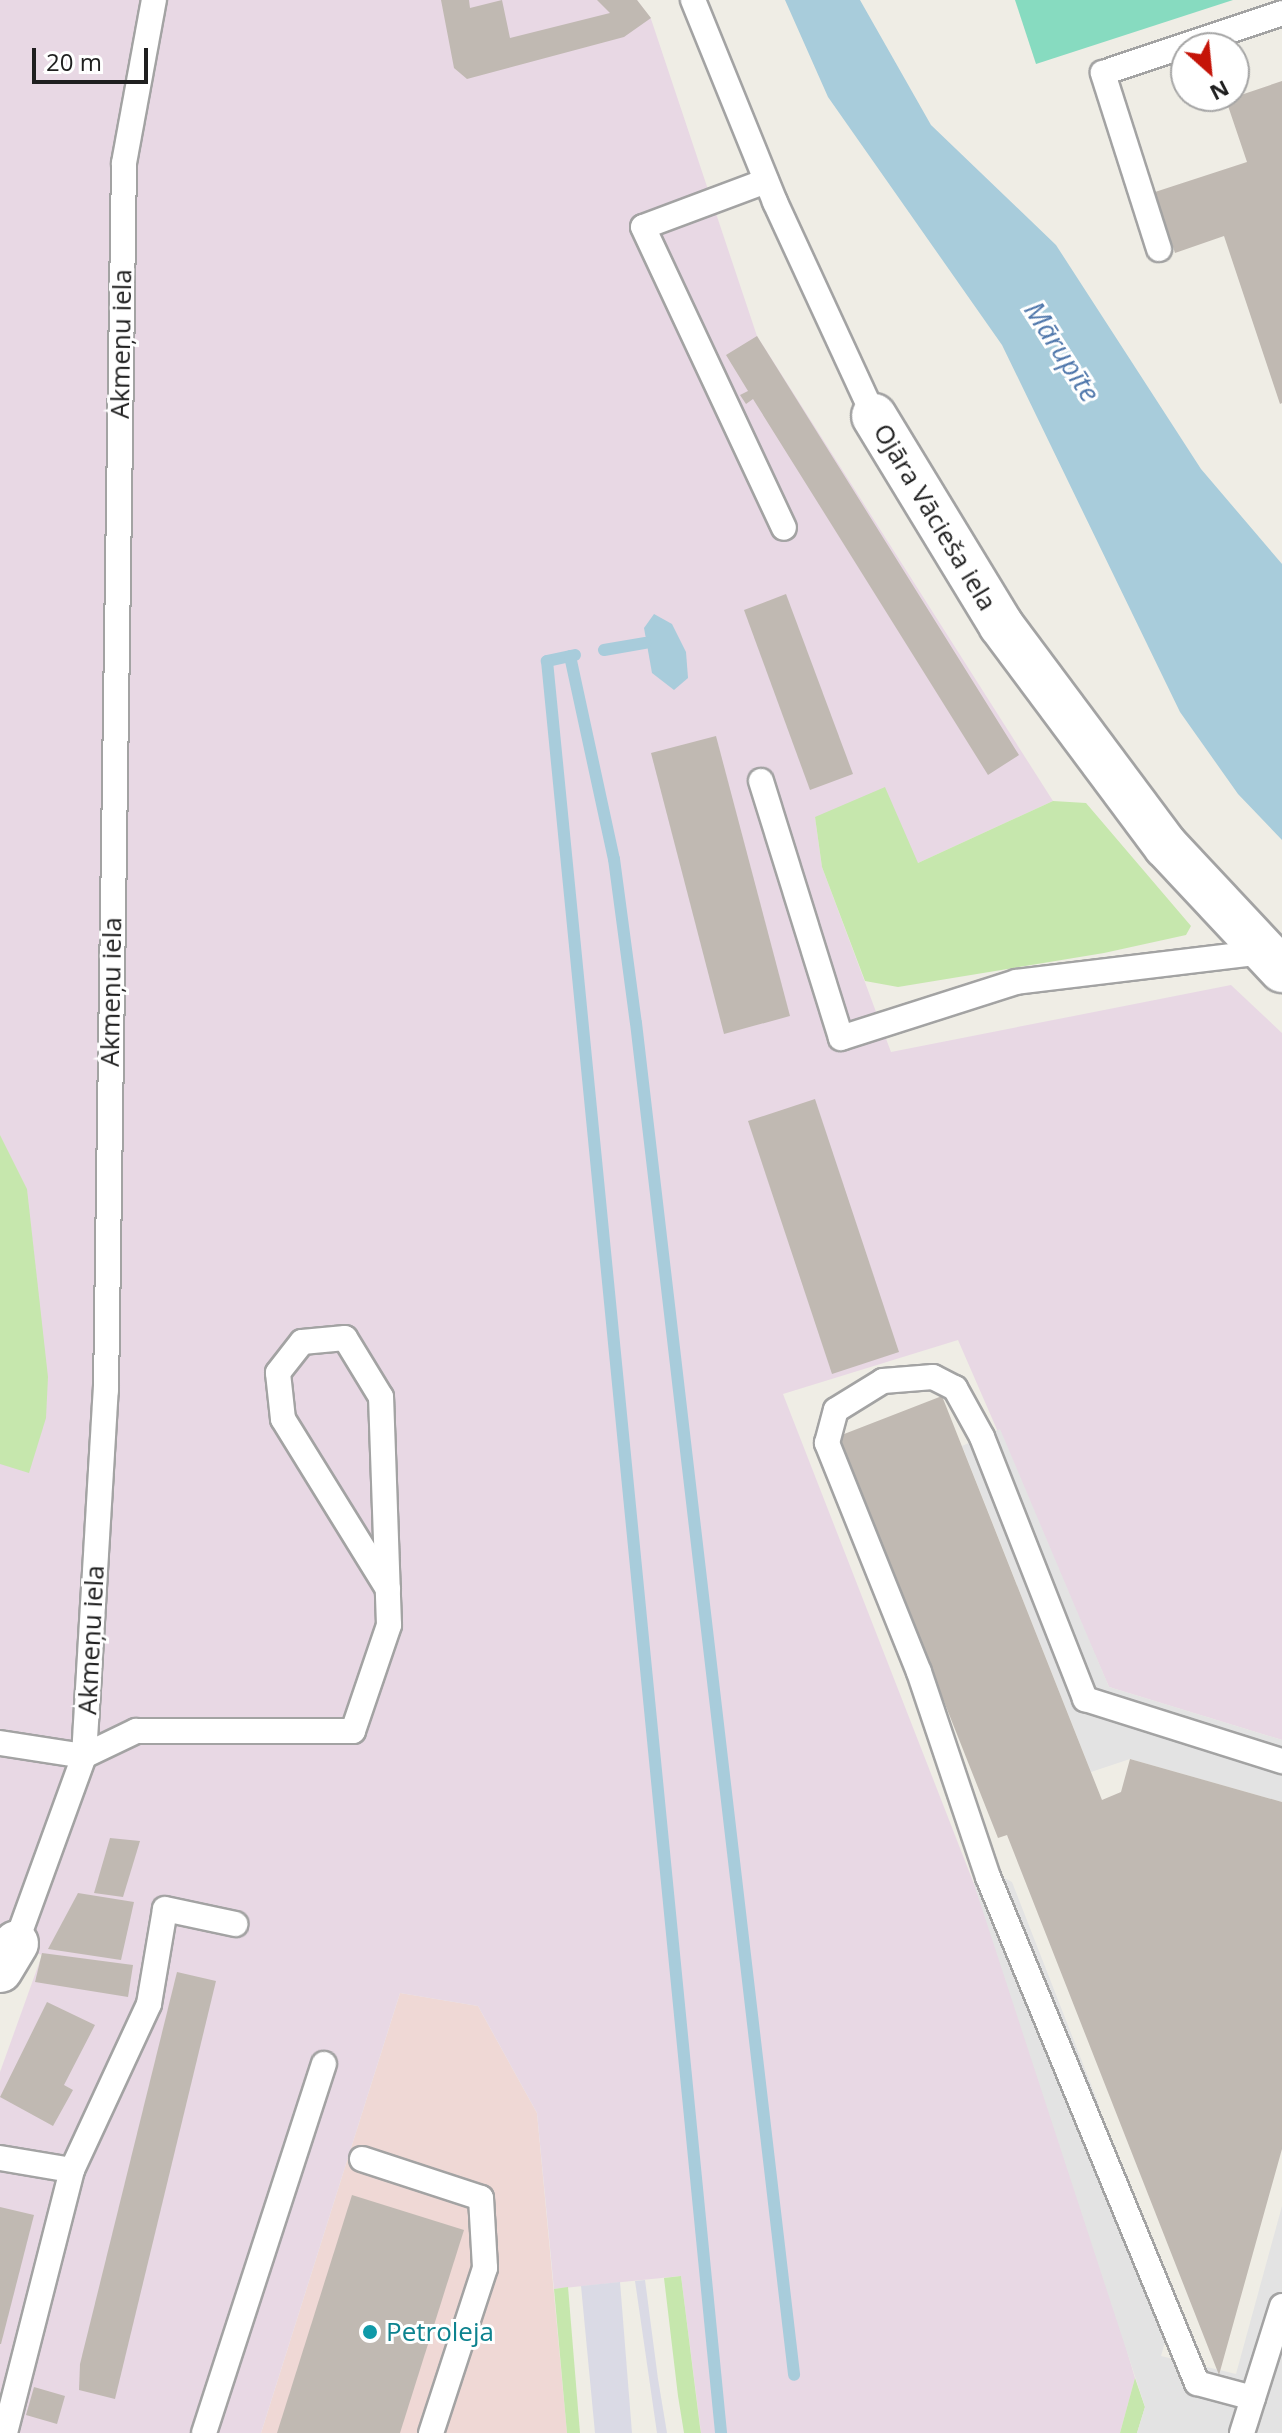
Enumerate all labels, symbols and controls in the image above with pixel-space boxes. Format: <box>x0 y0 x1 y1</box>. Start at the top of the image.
scale bar <box>36 32 152 82</box>
north arrow <box>1170 32 1250 112</box>
text: 20 m <box>46 45 102 78</box>
text: N <box>1205 74 1235 109</box>
street label: Akmeņu iela <box>104 269 138 419</box>
water label: Mārupīte <box>1018 295 1108 407</box>
street label: Ojāra Vācieša iela <box>867 418 1003 616</box>
street label: Akmeņu iela <box>94 917 128 1067</box>
street label: Akmeņu iela <box>72 1564 110 1716</box>
place label: Petroleja <box>386 2316 494 2348</box>
marker: Petroleja <box>361 2323 379 2341</box>

